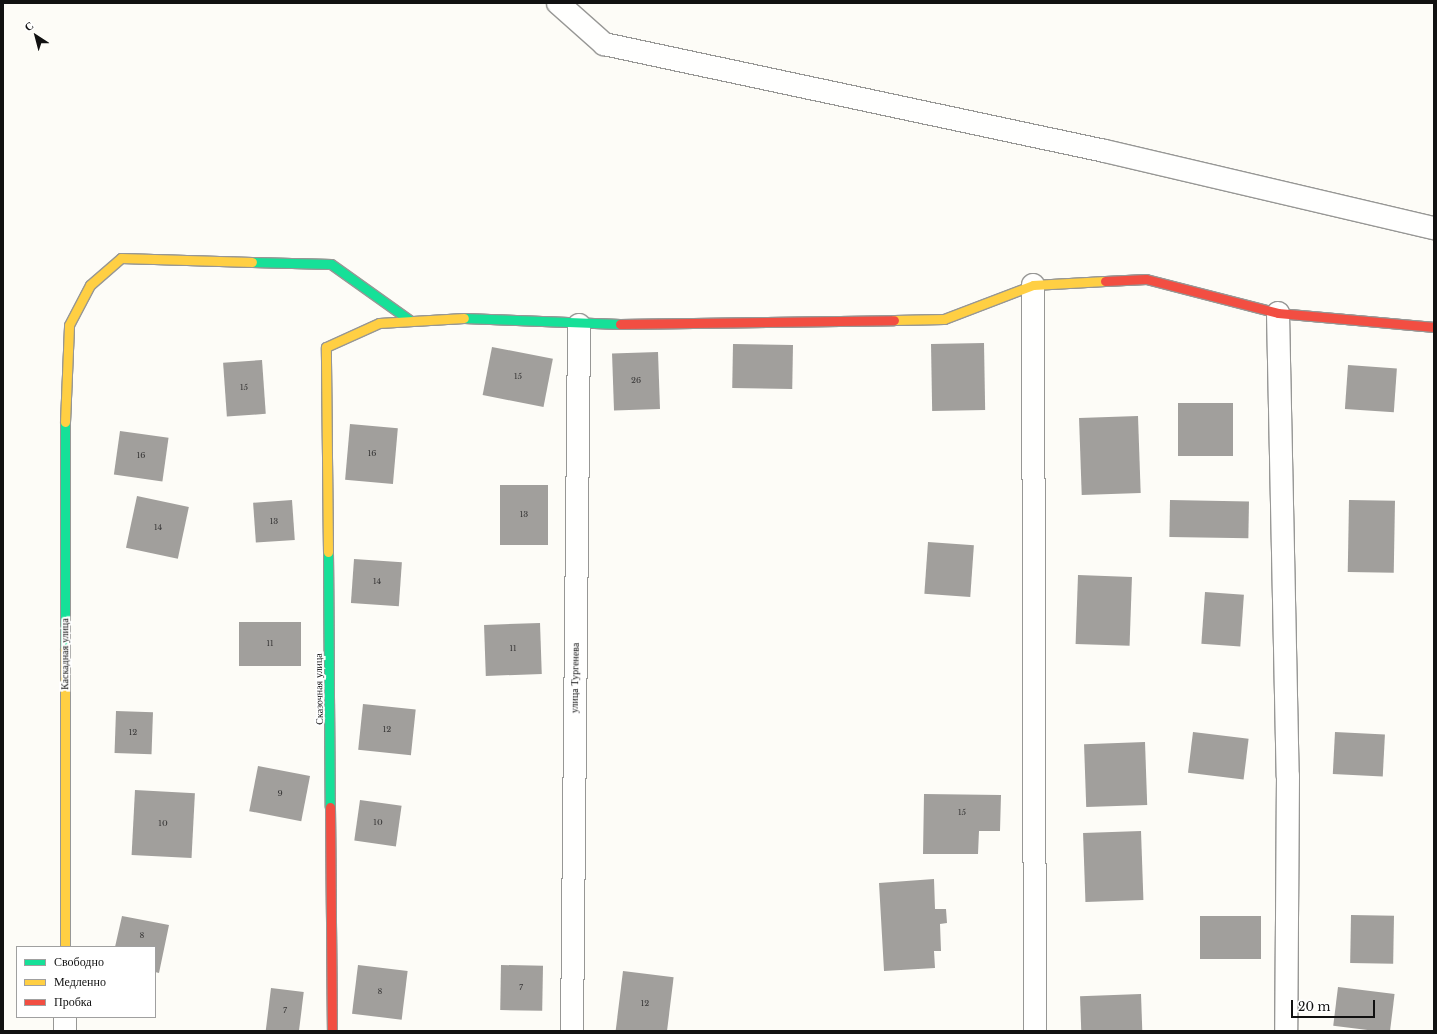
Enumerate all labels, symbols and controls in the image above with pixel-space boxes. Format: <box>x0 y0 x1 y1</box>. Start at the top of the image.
north arrow <box>16 16 56 56</box>
text: С <box>22 18 36 34</box>
house number: 15 <box>514 372 522 382</box>
house number: 26 <box>631 376 641 386</box>
house number: 15 <box>240 383 248 393</box>
house number: 16 <box>368 449 376 459</box>
house number: 16 <box>137 451 145 461</box>
house number: 13 <box>520 510 528 520</box>
house number: 13 <box>270 517 278 527</box>
house number: 14 <box>154 523 162 533</box>
house number: 14 <box>373 577 381 587</box>
street label: Каскадная улица <box>59 618 71 690</box>
house number: 11 <box>266 639 274 649</box>
street label: улица Тургенева <box>568 643 582 713</box>
house number: 11 <box>509 644 517 654</box>
street label: Сказочная улица <box>312 653 326 725</box>
house number: 12 <box>383 725 391 735</box>
house number: 12 <box>129 728 137 738</box>
house number: 9 <box>277 789 283 799</box>
house number: 15 <box>958 808 966 818</box>
house number: 10 <box>373 818 383 828</box>
house number: 10 <box>158 819 168 829</box>
house number: 8 <box>140 931 144 941</box>
legend <box>16 946 156 1018</box>
text: Свободно <box>54 954 104 969</box>
text: Медленно <box>54 974 106 989</box>
house number: 7 <box>519 983 523 993</box>
house number: 8 <box>378 987 382 997</box>
scale bar <box>1293 992 1377 1018</box>
text: Пробка <box>54 994 92 1009</box>
house number: 12 <box>641 999 649 1009</box>
text: 20 m <box>1298 999 1330 1014</box>
house number: 7 <box>283 1006 287 1016</box>

